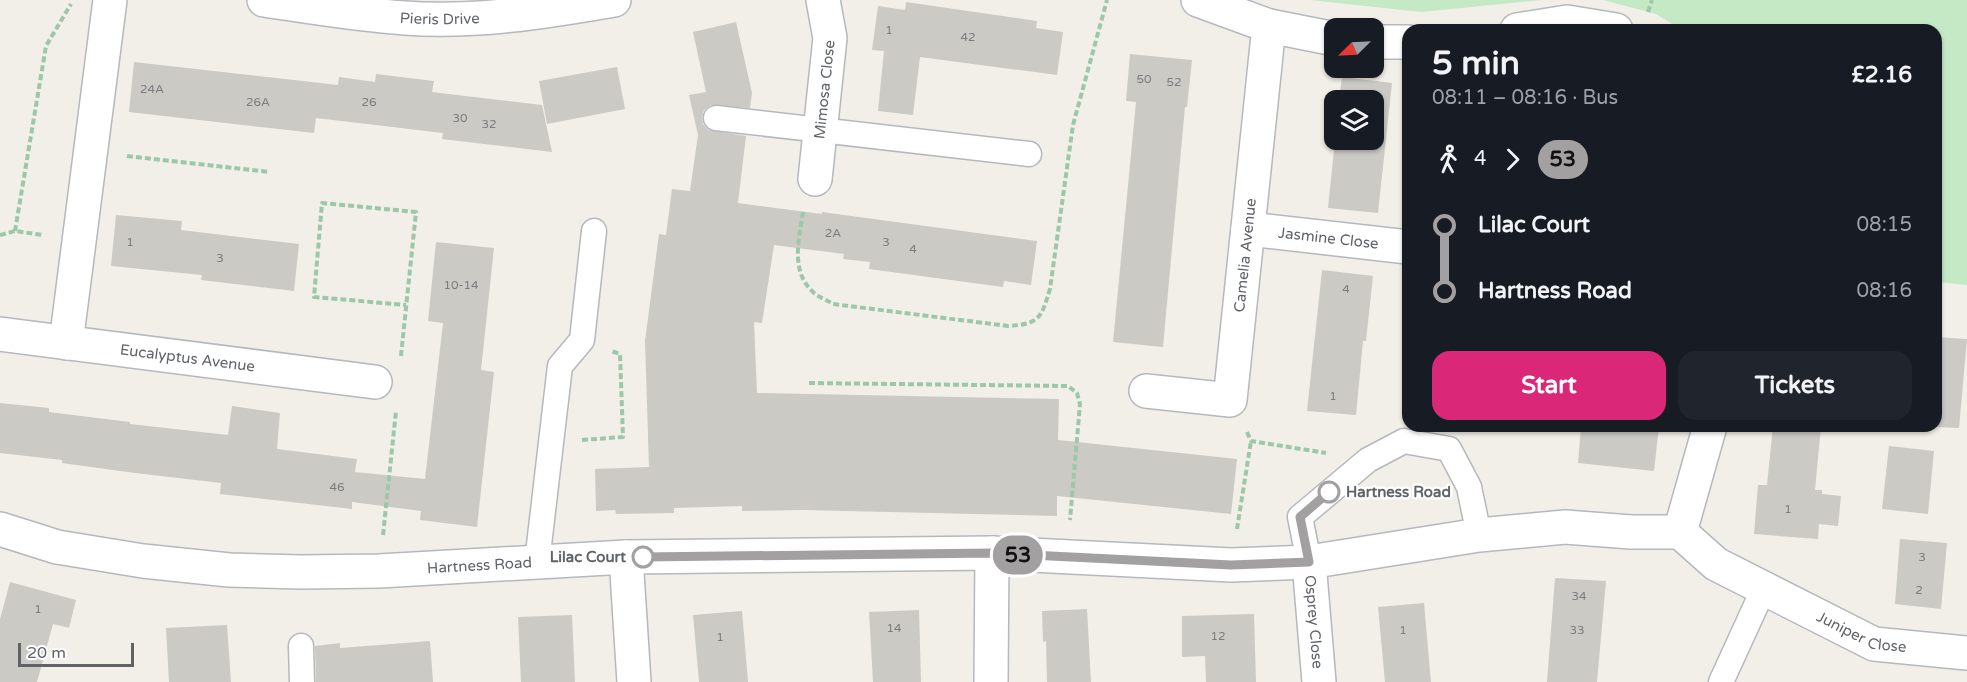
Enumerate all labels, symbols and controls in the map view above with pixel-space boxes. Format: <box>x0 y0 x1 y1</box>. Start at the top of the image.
street label: Pieris Drive <box>399 9 480 28</box>
north arrow <box>1324 18 1384 78</box>
map controls <box>1324 18 1384 150</box>
house number: 1 <box>885 23 893 37</box>
house number: 42 <box>960 30 976 44</box>
street label: Mimosa Close <box>810 39 839 140</box>
text: 5 min <box>1432 44 1520 83</box>
text: £2.16 <box>1852 62 1912 88</box>
house number: 50 <box>1136 72 1152 86</box>
house number: 52 <box>1166 75 1182 89</box>
house number: 24A <box>140 82 164 96</box>
text: 08:11 – 08:16 · Bus <box>1432 86 1618 110</box>
button: layers <box>1324 90 1384 150</box>
house number: 26A <box>246 95 270 109</box>
house number: 26 <box>361 95 377 109</box>
house number: 30 <box>452 111 468 125</box>
house number: 32 <box>481 117 497 131</box>
icon: walk <box>1432 143 1465 176</box>
icon: forward <box>1496 143 1529 176</box>
text: 4 <box>1474 147 1487 171</box>
text: 53 <box>1550 147 1576 172</box>
street label: Camelia Avenue <box>1230 197 1260 313</box>
text: Lilac Court <box>1478 212 1590 238</box>
text: 08:15 <box>1857 213 1912 237</box>
street label: Jasmine Close <box>1277 223 1380 253</box>
house number: 2A <box>825 226 841 240</box>
house number: 1 <box>126 235 134 249</box>
house number: 3 <box>882 235 890 249</box>
house number: 4 <box>909 242 917 256</box>
house number: 3 <box>216 251 224 265</box>
house number: 10-14 <box>443 278 479 292</box>
text: Hartness Road <box>1478 278 1632 304</box>
text: 08:16 <box>1857 279 1912 303</box>
house number: 4 <box>1342 282 1350 296</box>
street label: Eucalyptus Avenue <box>119 340 256 376</box>
button: Start <box>1432 351 1666 420</box>
button: Tickets <box>1678 351 1912 420</box>
house number: 1 <box>1329 389 1337 403</box>
house number: 46 <box>329 480 345 494</box>
marker: Hartness Road <box>1318 481 1340 503</box>
place label: Hartness Road <box>1346 483 1451 501</box>
house number: 1 <box>1784 502 1792 516</box>
line badge: 53 <box>991 536 1045 574</box>
text: 53 <box>1005 543 1031 568</box>
marker: Lilac Court <box>632 546 654 568</box>
place label: Lilac Court <box>550 548 626 566</box>
house number: 3 <box>1918 550 1926 564</box>
street label: Hartness Road <box>427 553 532 577</box>
street label: Osprey Close <box>1301 574 1327 669</box>
house number: 2 <box>1915 583 1923 597</box>
house number: 34 <box>1571 589 1587 603</box>
house number: 1 <box>34 602 42 616</box>
street label: Juniper Close <box>1814 607 1907 656</box>
house number: 14 <box>886 621 902 635</box>
house number: 1 <box>1399 623 1407 637</box>
house number: 33 <box>1569 623 1585 637</box>
house number: 12 <box>1210 629 1226 643</box>
house number: 1 <box>716 630 724 644</box>
scale bar <box>18 640 134 668</box>
text: 20 m <box>27 643 66 663</box>

